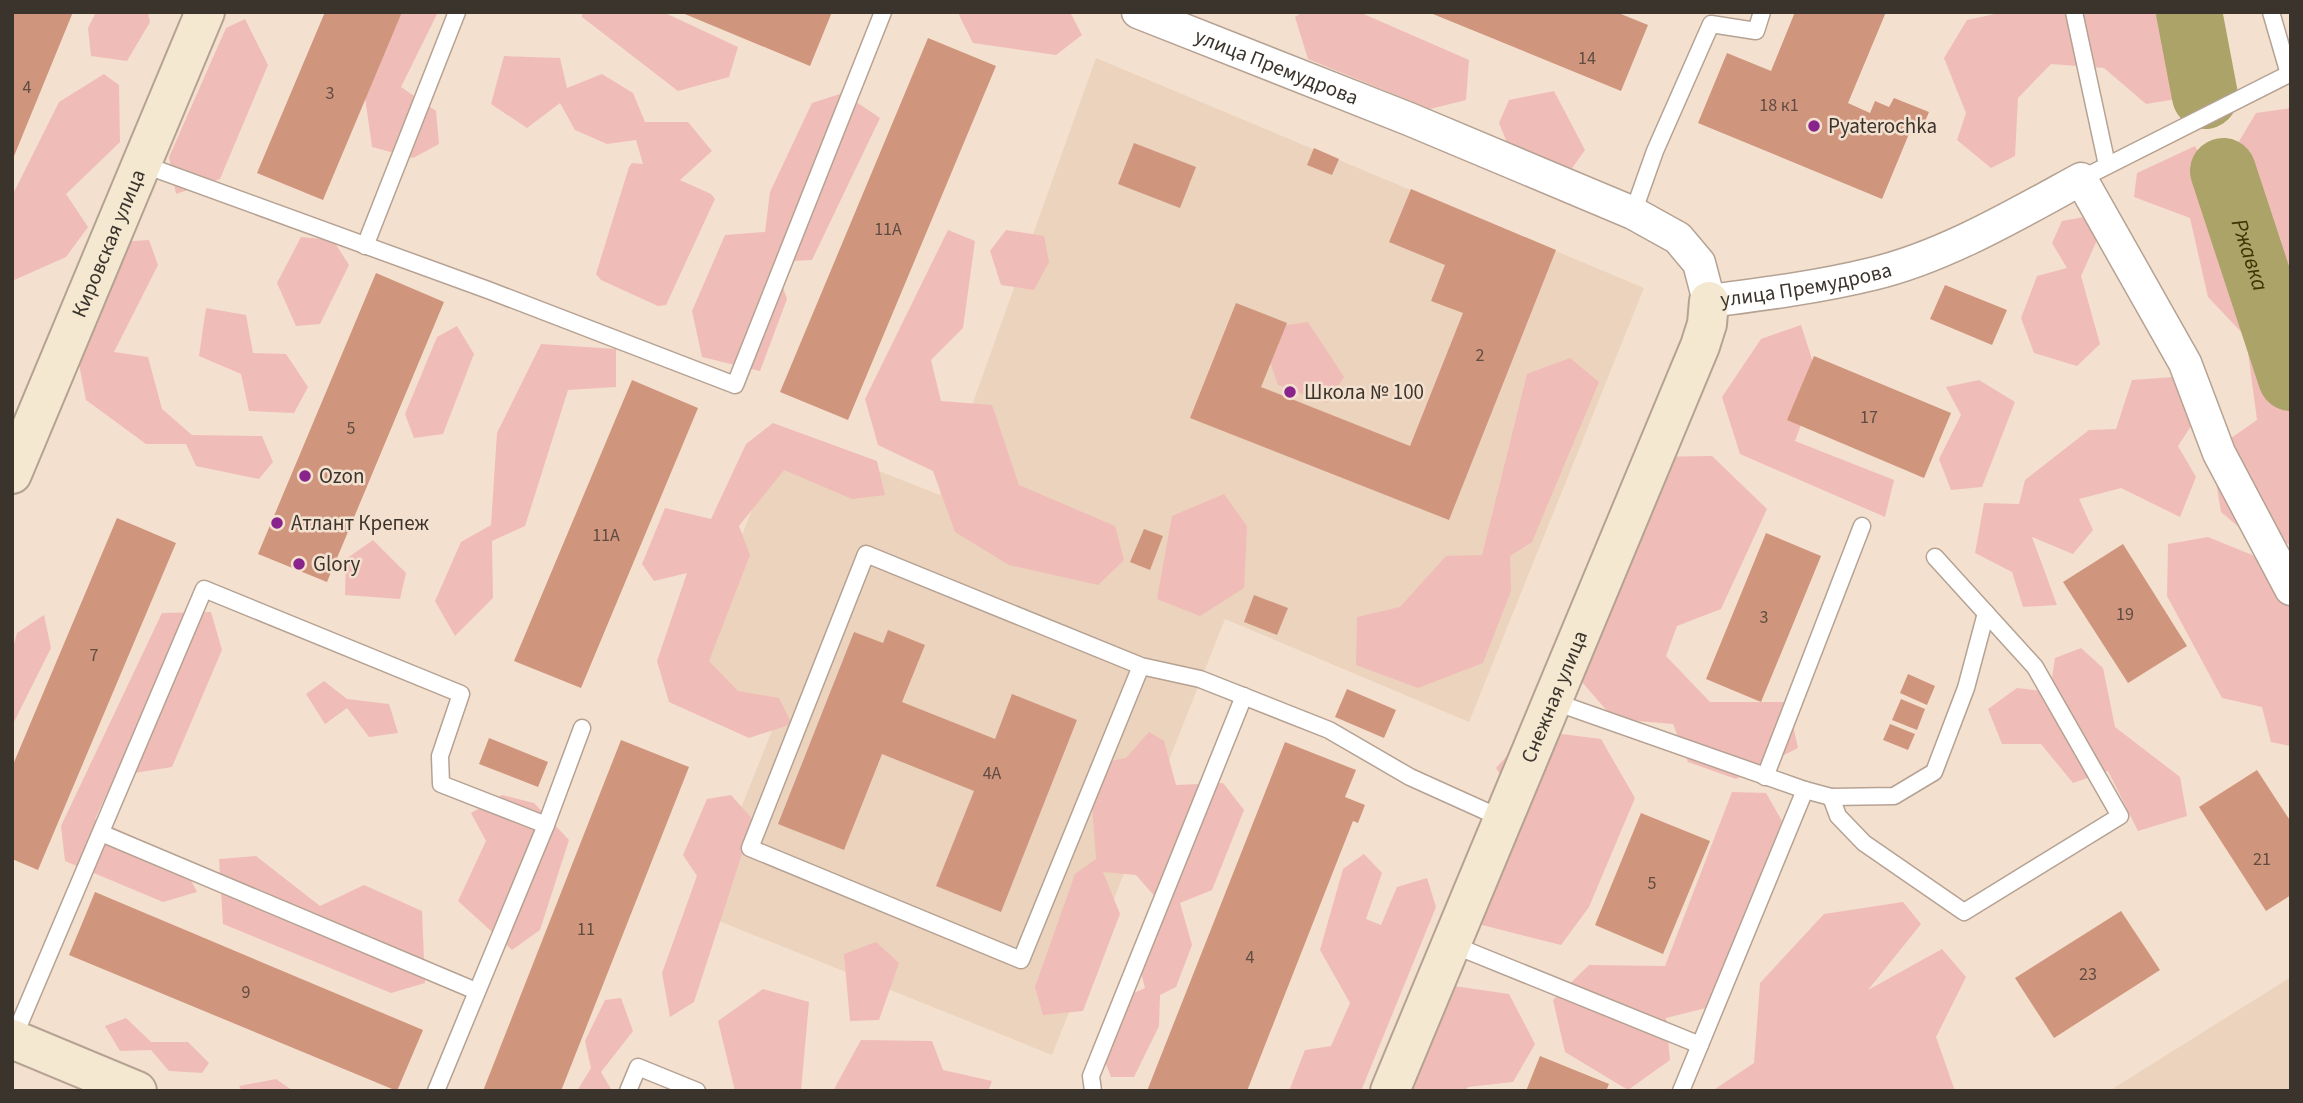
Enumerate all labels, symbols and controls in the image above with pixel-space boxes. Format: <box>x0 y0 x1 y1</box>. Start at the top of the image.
street label: улица Премудрова <box>1190 21 1363 113</box>
house number: 14 <box>1578 46 1596 71</box>
house number: 4 <box>23 75 32 100</box>
house number: 3 <box>326 81 335 106</box>
house number: 18 к1 <box>1759 93 1799 118</box>
place label: Pyaterochka <box>1828 111 1937 141</box>
marker: Pyaterochka <box>1806 118 1822 134</box>
street label: Кировская улица <box>64 165 153 322</box>
water label: Ржавка <box>2223 214 2277 295</box>
house number: 11А <box>874 217 902 242</box>
street label: улица Премудрова <box>1719 255 1895 314</box>
house number: 2 <box>1476 343 1485 368</box>
place label: Школа № 100 <box>1304 377 1424 407</box>
marker: Школа № 100 <box>1282 384 1298 400</box>
house number: 17 <box>1860 405 1878 430</box>
house number: 5 <box>347 416 356 441</box>
place label: Ozon <box>319 461 364 491</box>
marker: Ozon <box>297 468 313 484</box>
place label: Атлант Крепеж <box>291 508 430 538</box>
marker: Атлант Крепеж <box>269 515 285 531</box>
house number: 11А <box>592 523 620 548</box>
place label: Glory <box>313 549 361 579</box>
marker: Glory <box>291 556 307 572</box>
house number: 19 <box>2116 602 2134 627</box>
house number: 3 <box>1760 605 1769 630</box>
street label: Снежная улица <box>1513 626 1595 768</box>
house number: 7 <box>90 643 99 668</box>
house number: 4А <box>983 761 1002 786</box>
house number: 21 <box>2253 847 2271 872</box>
house number: 5 <box>1648 871 1657 896</box>
house number: 11 <box>577 917 595 942</box>
house number: 4 <box>1246 945 1255 970</box>
house number: 23 <box>2079 962 2097 987</box>
house number: 9 <box>242 980 251 1005</box>

